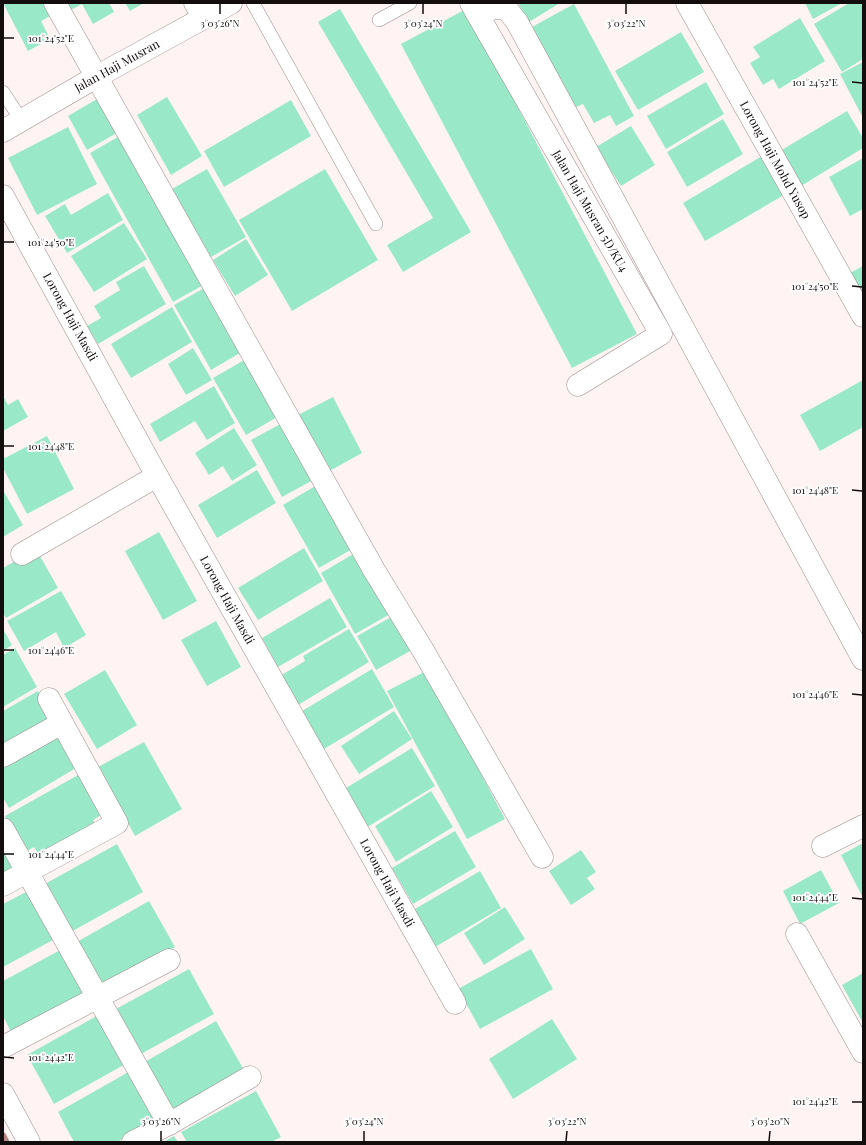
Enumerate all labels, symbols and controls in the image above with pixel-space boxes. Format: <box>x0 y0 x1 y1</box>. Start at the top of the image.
text: 3°03'26"N <box>200 16 240 30</box>
text: 3°03'24"N <box>404 16 443 30</box>
text: 3°03'22"N <box>607 16 645 30</box>
text: 101°24'52"E <box>28 31 74 45</box>
street label: Jalan Haji Musran <box>70 35 162 96</box>
text: 101°24'52"E <box>792 75 838 89</box>
street label: Lorong Haji Mohd Yusop <box>737 98 815 221</box>
street label: Jalan Haji Musran 5D/KU4 <box>549 146 632 274</box>
text: 101°24'50"E <box>28 235 74 249</box>
street label: Lorong Haji Masdi <box>40 270 102 364</box>
text: 101°24'50"E <box>792 279 838 293</box>
text: 101°24'48"E <box>28 439 74 453</box>
text: 101°24'48"E <box>792 483 838 497</box>
street label: Lorong Haji Masdi <box>197 553 259 647</box>
text: 101°24'46"E <box>28 643 74 657</box>
text: 101°24'46"E <box>792 687 838 701</box>
street label: Lorong Haji Masdi <box>357 836 419 930</box>
text: 101°24'44"E <box>28 847 74 861</box>
text: 101°24'44"E <box>792 890 838 904</box>
text: 101°24'42"E <box>28 1050 74 1064</box>
text: 101°24'42"E <box>792 1094 838 1108</box>
text: 3°03'26"N <box>141 1114 181 1128</box>
text: 3°03'24"N <box>345 1114 384 1128</box>
text: 3°03'22"N <box>548 1114 586 1128</box>
text: 3°03'20"N <box>750 1114 790 1128</box>

